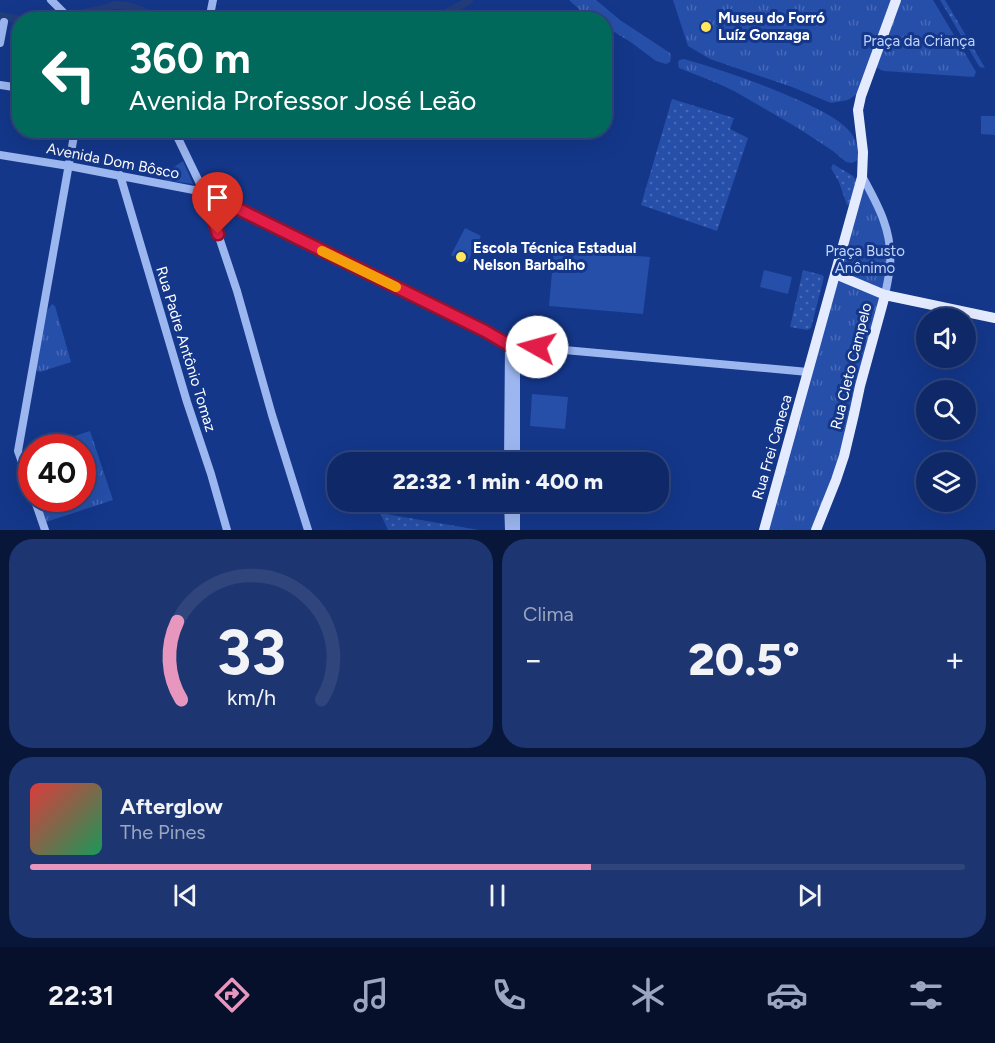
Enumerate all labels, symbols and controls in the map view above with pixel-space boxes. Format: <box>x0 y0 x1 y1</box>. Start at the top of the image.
place label: Museu do Forró Luíz Gonzaga <box>718 9 825 44</box>
marker: Museu do Forró Luíz Gonzaga <box>699 20 713 34</box>
park label: Praça da Criança <box>863 32 975 50</box>
text: 360 m <box>129 33 251 84</box>
icon: left <box>30 36 108 114</box>
text: Avenida Professor José Leão <box>129 84 476 117</box>
street label: Avenida Dom Bôsco <box>45 139 181 183</box>
pin <box>192 172 243 234</box>
icon: arrive <box>201 181 234 214</box>
place label: Escola Técnica Estadual Nelson Barbalho <box>473 239 636 274</box>
park label: Praça Busto Anônimo <box>825 242 905 277</box>
marker: Escola Técnica Estadual Nelson Barbalho <box>454 250 468 264</box>
street label: Rua Padre Antônio Tomaz <box>152 264 220 434</box>
street label: Rua Cleto Campelo <box>827 301 875 431</box>
map controls <box>916 308 976 512</box>
button: sound <box>916 308 976 368</box>
position arrow <box>505 315 569 379</box>
button: search <box>916 380 976 440</box>
street label: Rua Frei Caneca <box>748 392 796 502</box>
speed limit sign: 40 <box>18 434 96 512</box>
button: layers <box>916 452 976 512</box>
text: 22:32 · 1 min · 400 m <box>393 468 603 495</box>
text: Clima <box>523 602 574 626</box>
text: 33 <box>216 615 286 690</box>
text: 20.5° <box>688 632 800 686</box>
text: − <box>523 640 544 679</box>
text: + <box>944 640 965 679</box>
text: km/h <box>227 686 275 711</box>
text: Afterglow <box>120 793 223 820</box>
text: The Pines <box>120 820 206 844</box>
icon: previous <box>169 879 202 912</box>
icon: pause <box>481 879 514 912</box>
icon: next <box>793 879 826 912</box>
icon: directions <box>211 974 253 1016</box>
icon: music <box>350 974 392 1016</box>
icon: phone <box>488 974 530 1016</box>
icon: climate <box>627 974 669 1016</box>
icon: car <box>766 974 808 1016</box>
icon: filters <box>905 974 947 1016</box>
text: 22:31 <box>48 979 114 1012</box>

